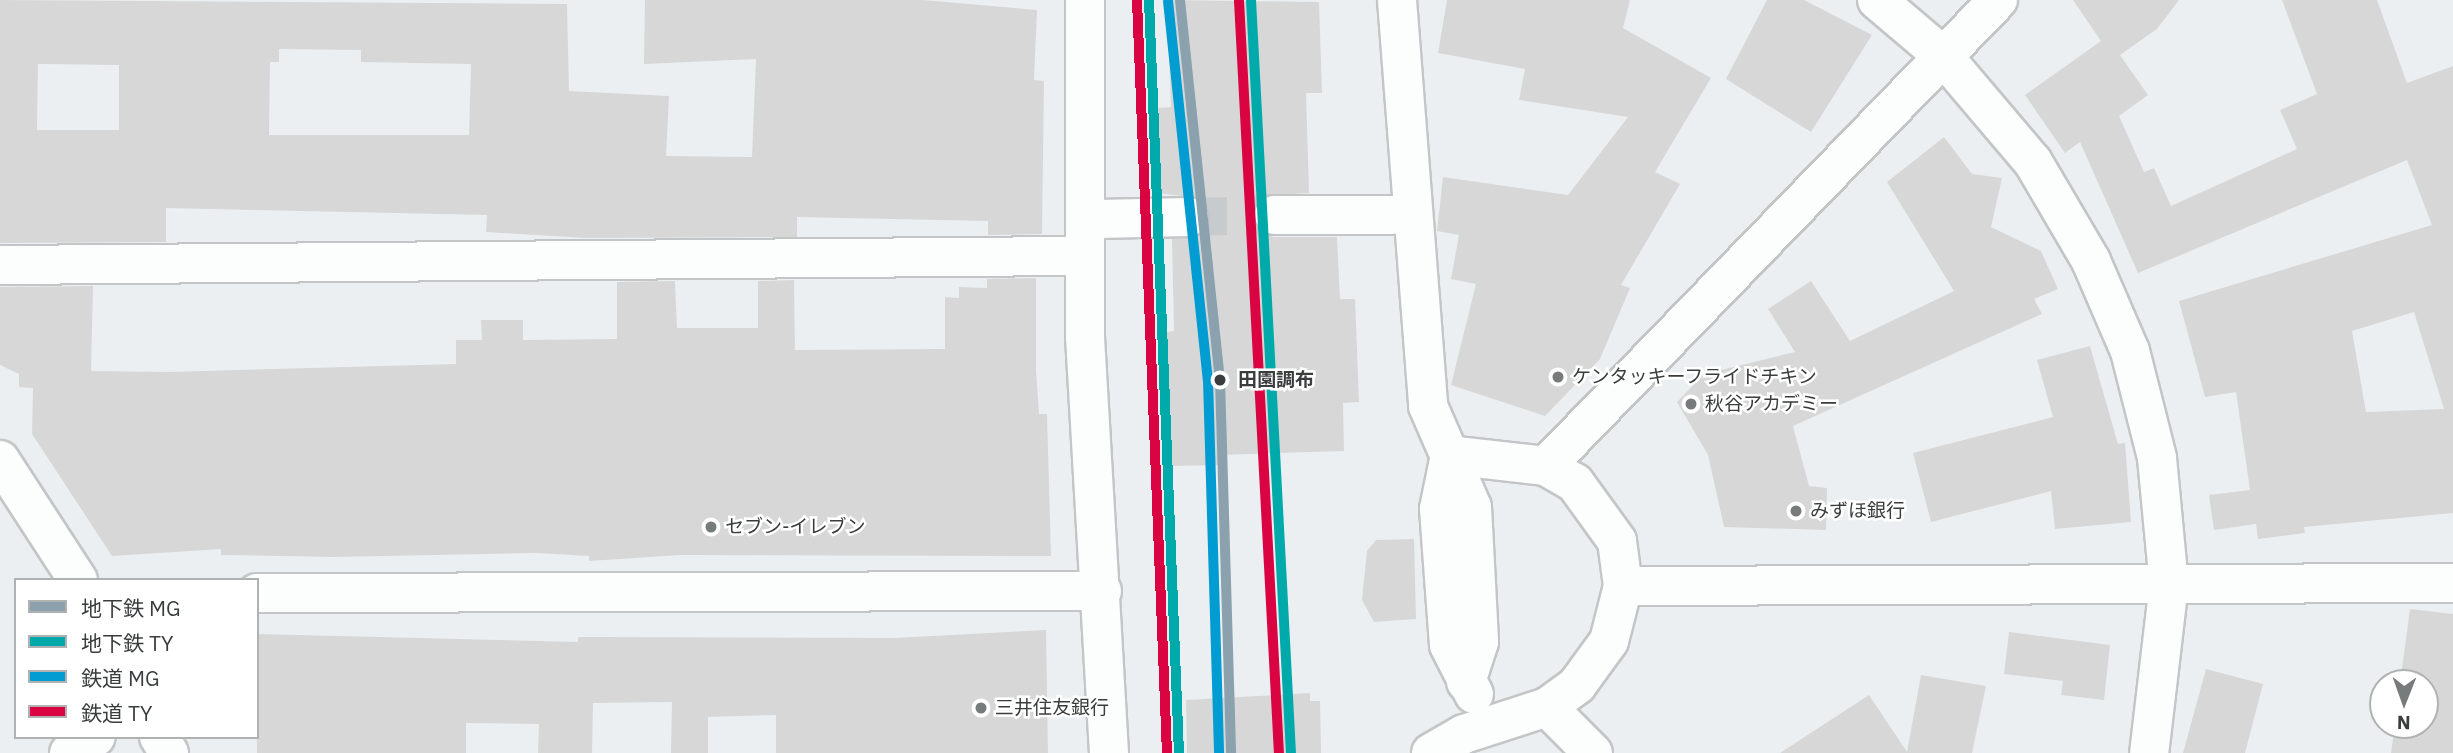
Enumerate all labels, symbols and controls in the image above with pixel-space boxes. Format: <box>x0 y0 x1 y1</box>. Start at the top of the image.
place label: ケンタッキーフライドチキン <box>1572 366 1819 388</box>
marker: 田園調布 <box>1209 369 1231 391</box>
place label: 田園調布 <box>1238 369 1314 391</box>
marker: ケンタッキーフライドチキン <box>1550 369 1566 385</box>
place label: 秋谷アカデミー <box>1705 393 1838 415</box>
marker: 秋谷アカデミー <box>1683 396 1699 412</box>
place label: みずほ銀行 <box>1810 500 1905 522</box>
marker: みずほ銀行 <box>1788 503 1804 519</box>
place label: セブン-イレブン <box>725 516 866 538</box>
marker: セブン-イレブン <box>703 519 719 535</box>
legend <box>14 578 259 739</box>
text: 地下鉄 MG <box>81 594 181 622</box>
text: 地下鉄 TY <box>81 629 174 657</box>
text: 鉄道 MG <box>81 664 160 692</box>
north arrow <box>2369 669 2439 739</box>
place label: 三井住友銀行 <box>995 697 1109 719</box>
text: 鉄道 TY <box>81 699 153 727</box>
marker: 三井住友銀行 <box>973 700 989 716</box>
text: N <box>2397 711 2411 735</box>

